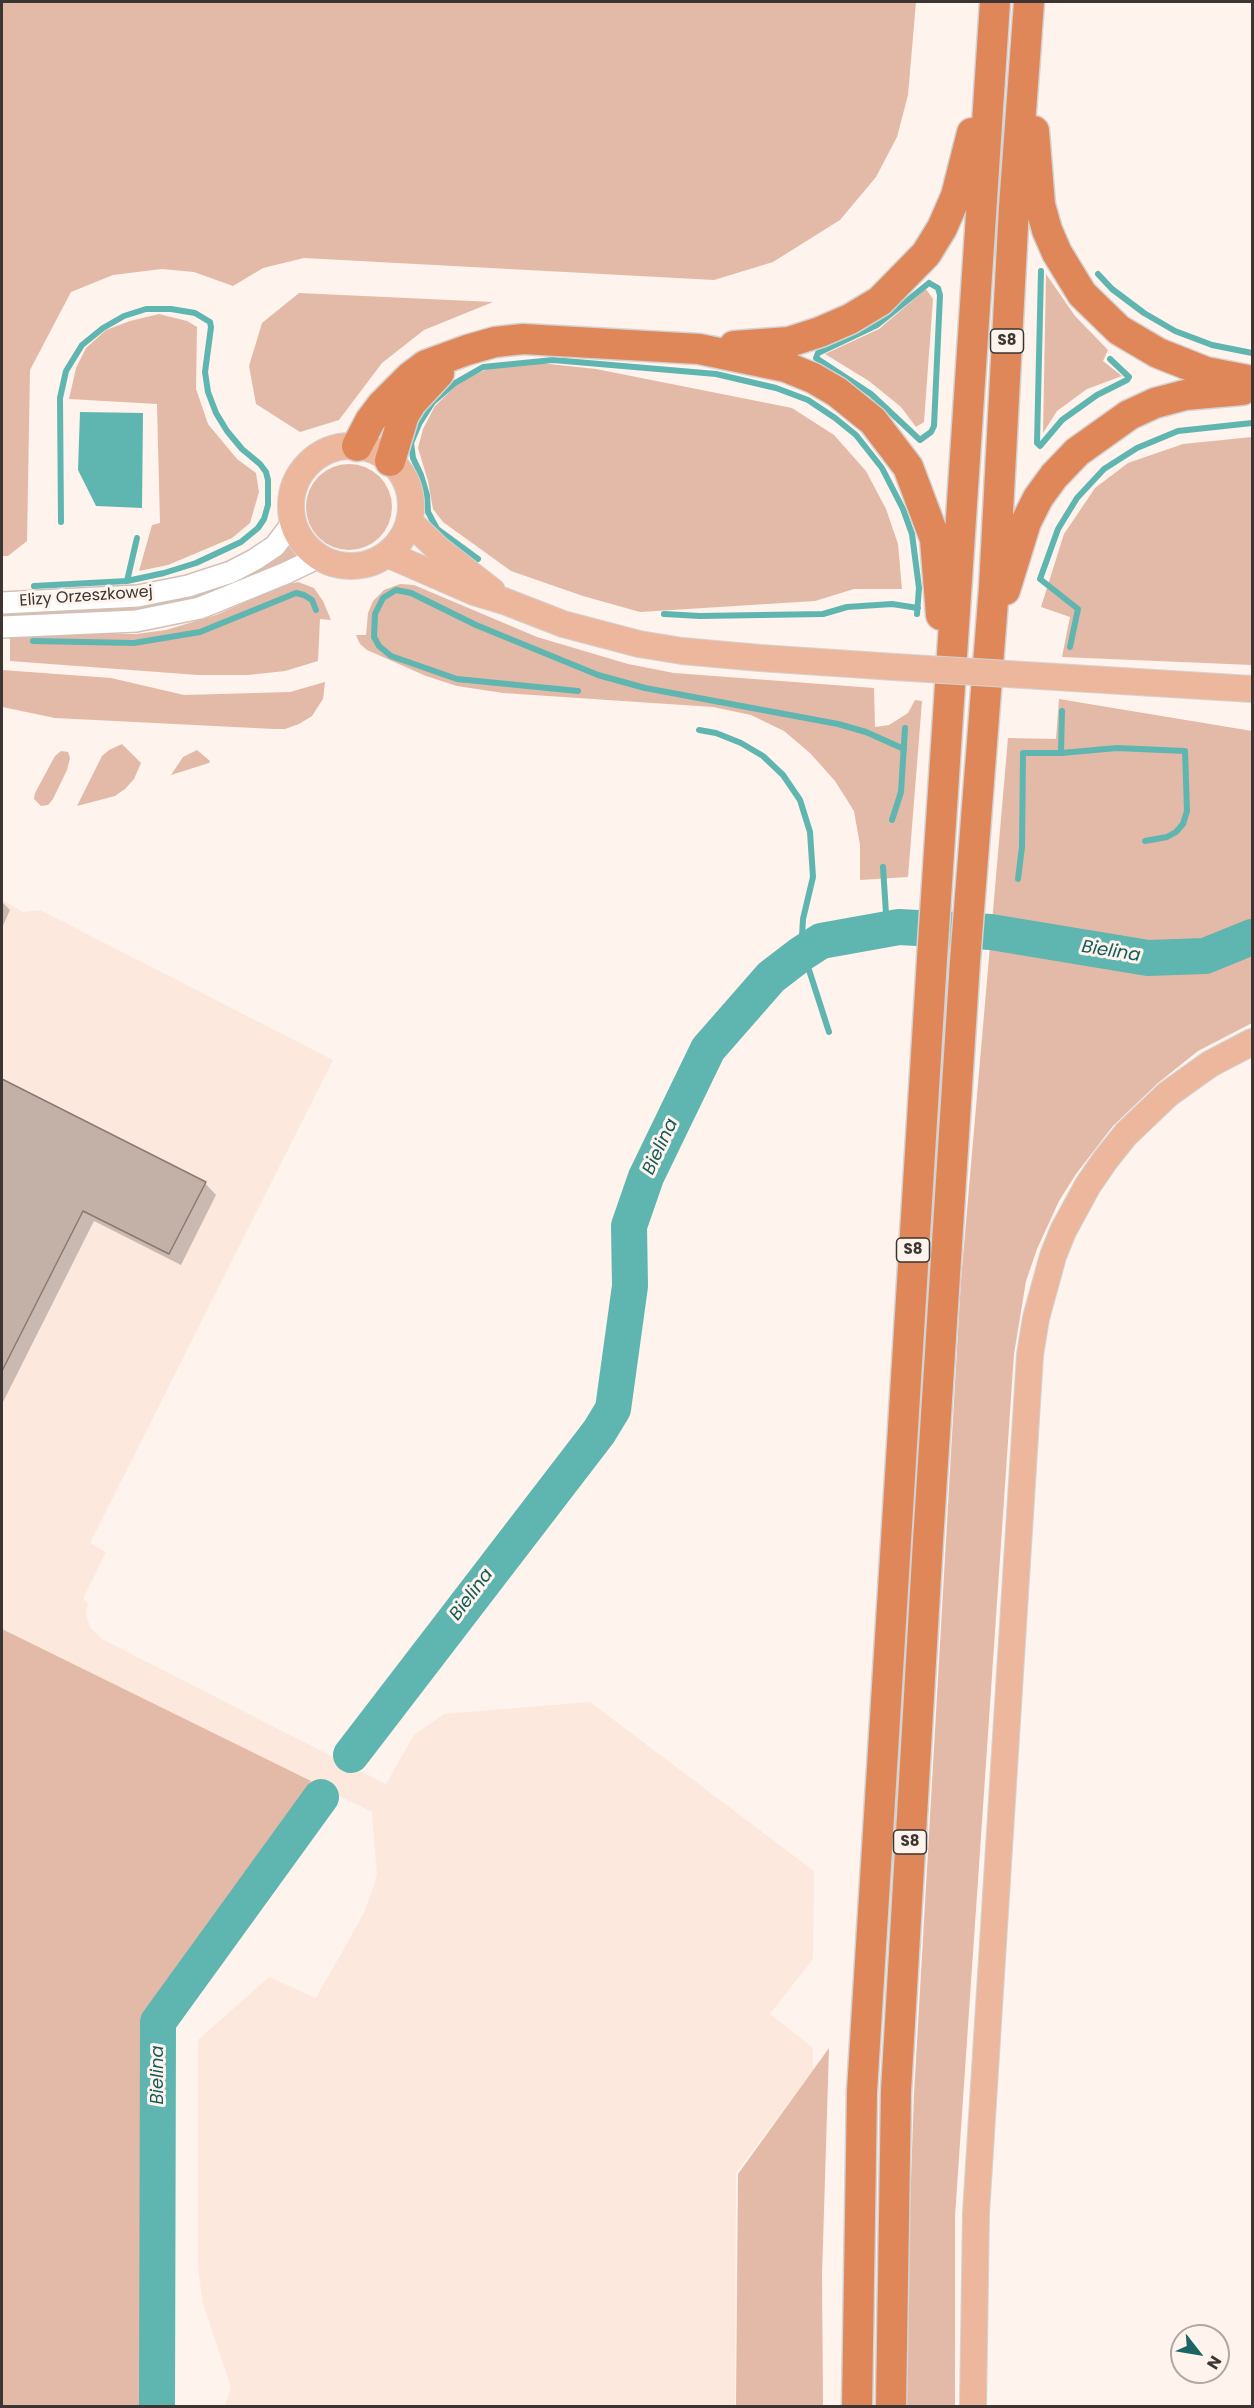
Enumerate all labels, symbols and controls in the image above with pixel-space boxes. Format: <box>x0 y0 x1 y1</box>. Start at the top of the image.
road number: S8 <box>990 329 1024 353</box>
street label: Elizy Orzeszkowej <box>19 583 153 611</box>
water label: Bielina <box>1080 937 1142 967</box>
water label: Bielina <box>639 1116 683 1178</box>
road number: S8 <box>896 1238 930 1262</box>
water label: Bielina <box>446 1565 498 1625</box>
road number: S8 <box>894 1830 926 1854</box>
water label: Bielina <box>147 2045 169 2105</box>
north arrow <box>1170 2324 1230 2384</box>
text: N <box>1201 2351 1227 2374</box>

